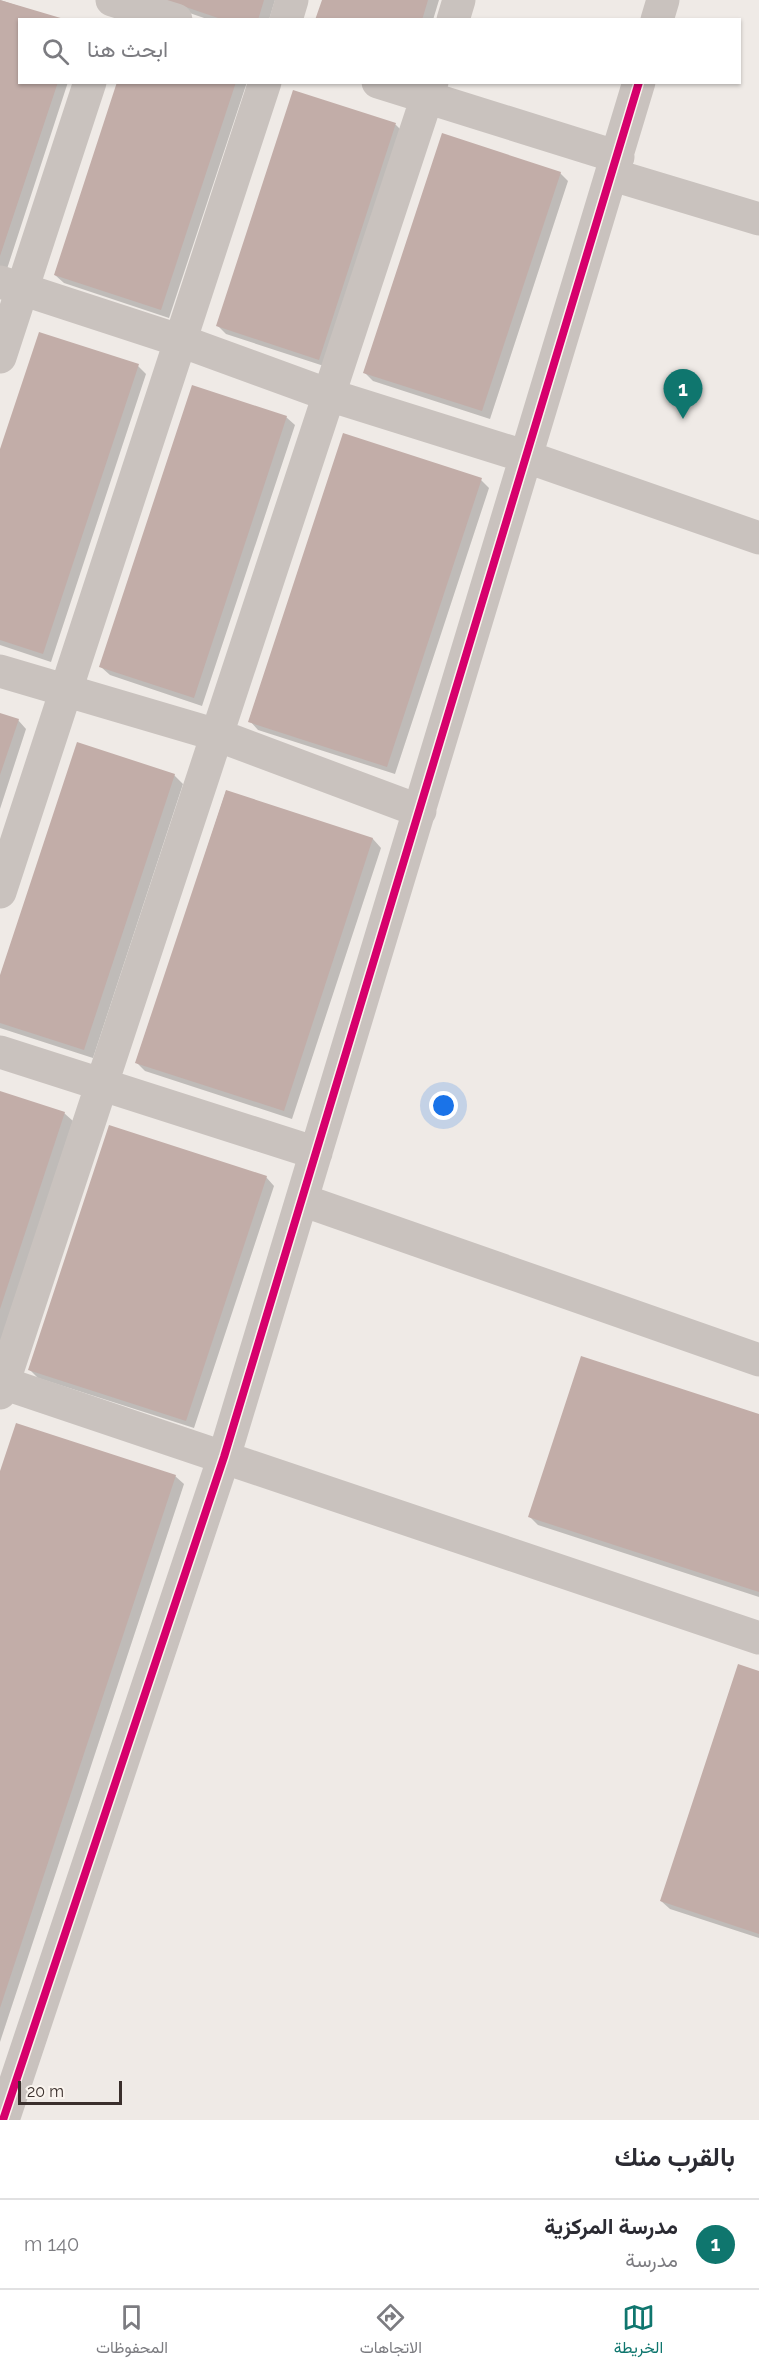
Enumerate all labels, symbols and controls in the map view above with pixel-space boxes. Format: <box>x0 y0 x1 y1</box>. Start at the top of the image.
search box <box>18 18 741 84</box>
icon: search <box>39 35 72 68</box>
text: ابحث هنا <box>87 36 168 62</box>
pin: 1 <box>664 370 702 419</box>
your location <box>429 1091 458 1120</box>
scale bar <box>18 2078 122 2106</box>
text: 20 m <box>27 2082 64 2101</box>
text: بالقرب منك <box>615 2142 735 2172</box>
text: مدرسة المركزية <box>544 2213 678 2239</box>
text: 140 m <box>24 2232 79 2256</box>
text: 1 <box>711 2232 720 2256</box>
text: مدرسة <box>625 2248 678 2272</box>
tab: المحفوظات <box>96 2301 168 2362</box>
tab: الاتجاهات <box>360 2301 422 2362</box>
tab: الخريطة <box>614 2301 663 2362</box>

